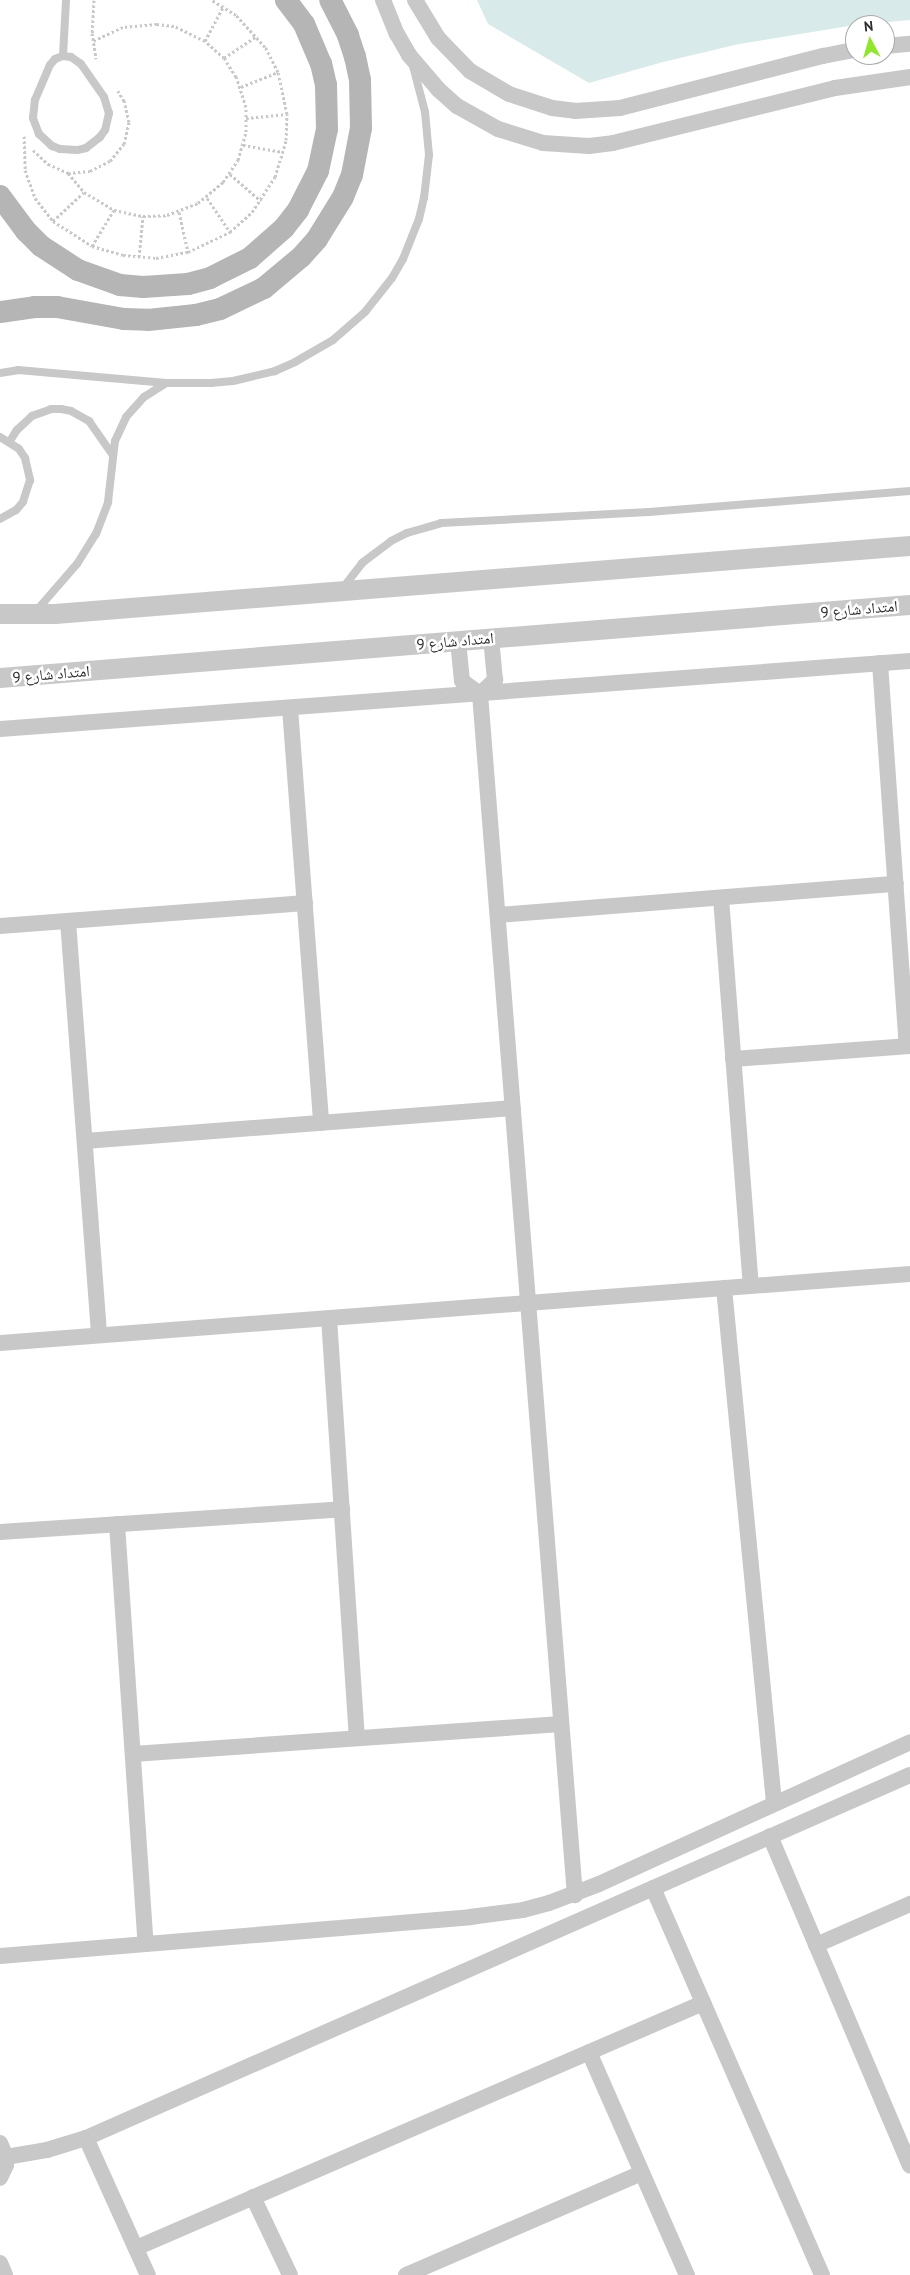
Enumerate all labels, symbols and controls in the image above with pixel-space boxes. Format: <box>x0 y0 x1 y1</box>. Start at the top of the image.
north arrow <box>845 15 895 65</box>
text: N <box>863 17 874 36</box>
street label: امتداد شارع 9 <box>820 597 898 621</box>
street label: امتداد شارع 9 <box>416 629 494 653</box>
street label: امتداد شارع 9 <box>12 662 90 686</box>

